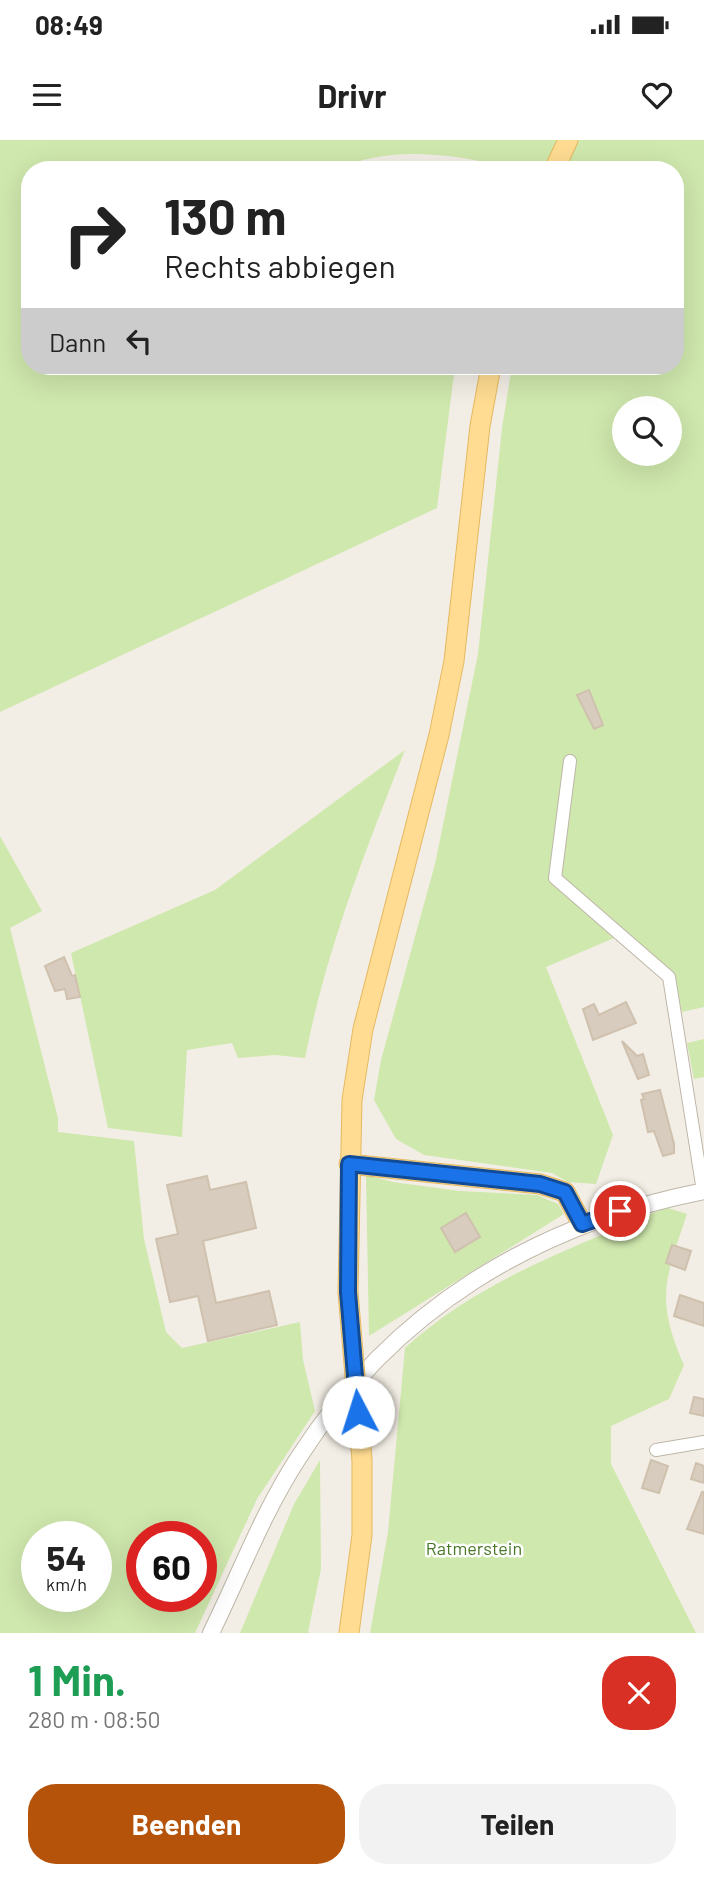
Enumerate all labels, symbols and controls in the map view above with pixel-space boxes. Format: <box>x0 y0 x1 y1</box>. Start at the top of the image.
text: 08:49 <box>35 9 103 40</box>
icon: menu <box>28 76 66 114</box>
text: Drivr <box>317 76 387 114</box>
icon: heart <box>638 76 676 114</box>
text: 130 m <box>164 186 286 245</box>
icon: right <box>49 189 140 280</box>
text: Rechts abbiegen <box>164 246 396 284</box>
icon: left <box>120 322 158 360</box>
text: Dann <box>49 326 106 357</box>
map controls <box>612 396 682 466</box>
button: search <box>612 396 682 466</box>
pin <box>590 1181 650 1241</box>
icon: arrive <box>601 1192 639 1230</box>
position arrow <box>321 1375 395 1449</box>
speed limit sign: 60 <box>126 1521 217 1612</box>
text: 54 <box>46 1536 87 1578</box>
park label: Ratmerstein <box>426 1537 522 1559</box>
text: km/h <box>46 1573 87 1595</box>
text: 1 Min. <box>28 1654 126 1704</box>
button: close <box>602 1656 676 1730</box>
text: 280 m · 08:50 <box>28 1705 161 1733</box>
button: Beenden <box>28 1784 345 1864</box>
button: Teilen <box>359 1784 676 1864</box>

